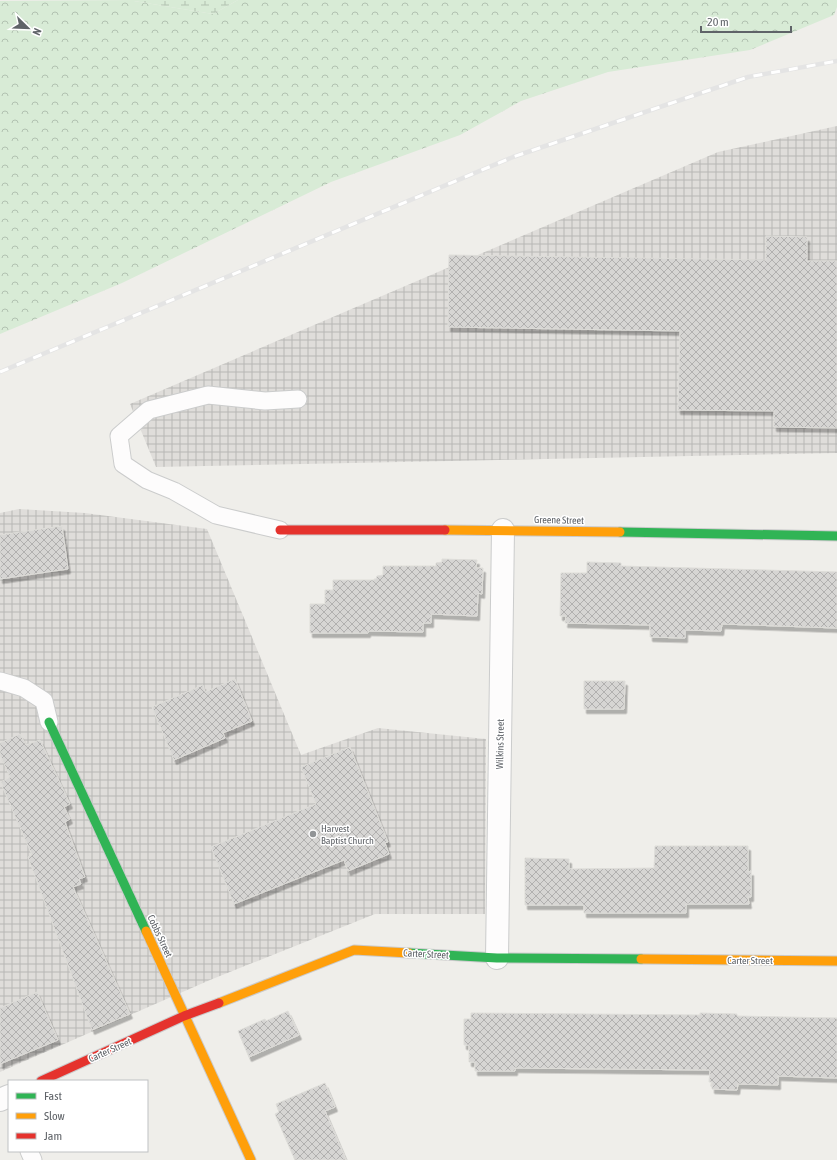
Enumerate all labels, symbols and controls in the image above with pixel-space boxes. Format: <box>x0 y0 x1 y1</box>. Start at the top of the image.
north arrow <box>8 8 48 48</box>
scale bar <box>701 8 791 34</box>
text: 20 m <box>707 15 729 29</box>
text: N <box>30 27 44 37</box>
street label: Greene Street <box>534 514 584 526</box>
street label: Wilkins Street <box>494 719 506 769</box>
place label: Harvest Baptist Church <box>321 823 374 846</box>
marker: Harvest Baptist Church <box>308 829 318 839</box>
street label: Cobbs Street <box>145 913 175 959</box>
street label: Carter Street <box>403 947 449 961</box>
street label: Carter Street <box>727 955 773 966</box>
street label: Carter Street <box>87 1036 133 1064</box>
legend <box>8 1080 148 1152</box>
text: Fast <box>44 1089 62 1103</box>
text: Slow <box>44 1109 65 1123</box>
text: Jam <box>44 1129 62 1143</box>

